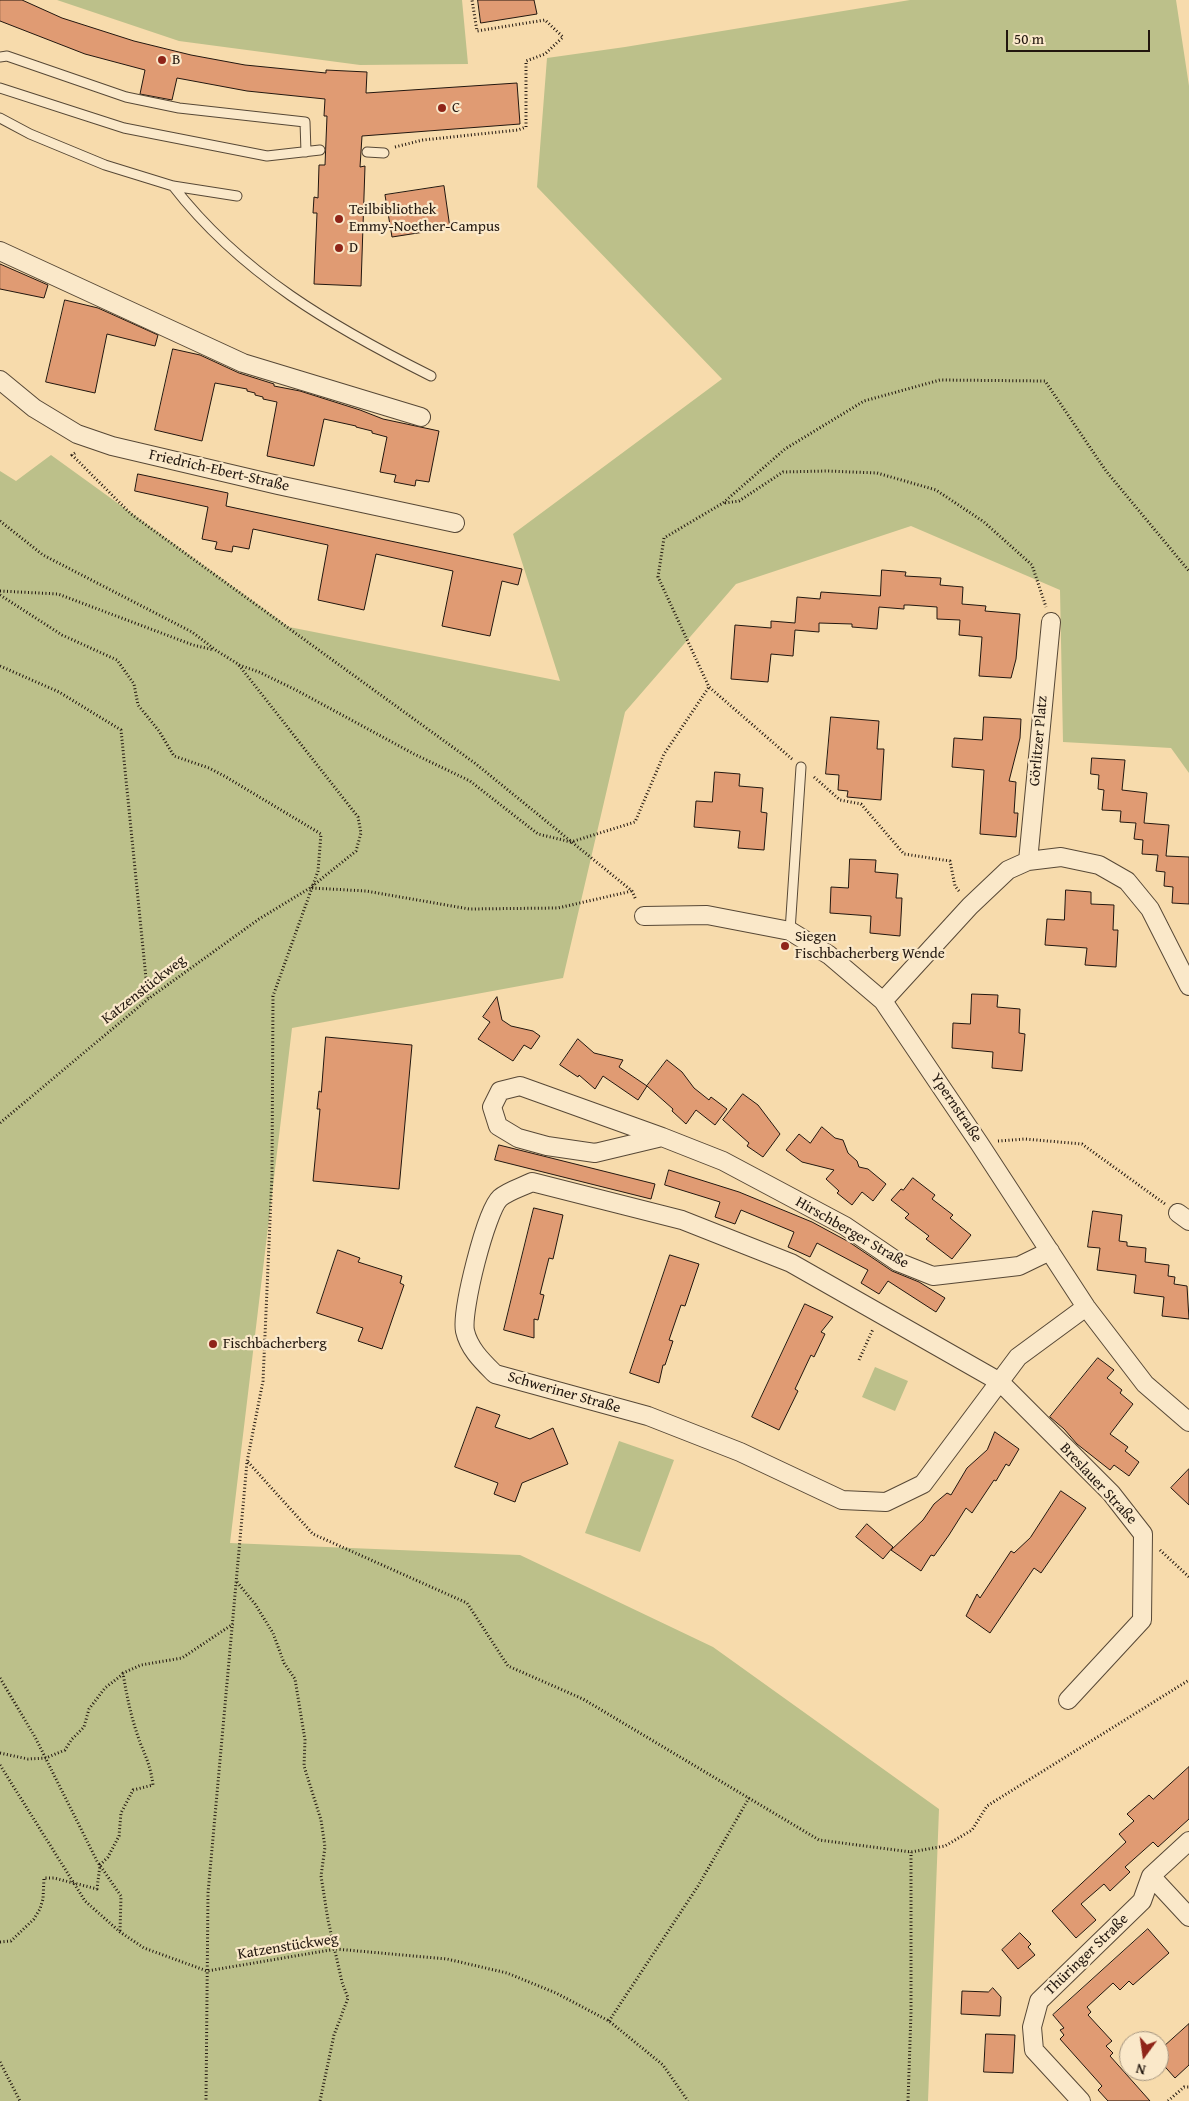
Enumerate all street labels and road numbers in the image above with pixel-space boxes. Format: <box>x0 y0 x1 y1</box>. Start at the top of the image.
street label: Friedrich-Ebert-Straße <box>147 446 291 496</box>
street label: Görlitzer Platz <box>1026 695 1052 787</box>
street label: Katzenstückweg <box>98 952 190 1028</box>
street label: Ypernstraße <box>926 1070 986 1146</box>
street label: Hirschberger Straße <box>792 1193 912 1273</box>
street label: Schweriner Straße <box>506 1368 622 1418</box>
street label: Breslauer Straße <box>1056 1439 1140 1529</box>
street label: Thüringer Straße <box>1041 1911 1133 1999</box>
street label: Katzenstückweg <box>236 1930 340 1964</box>

